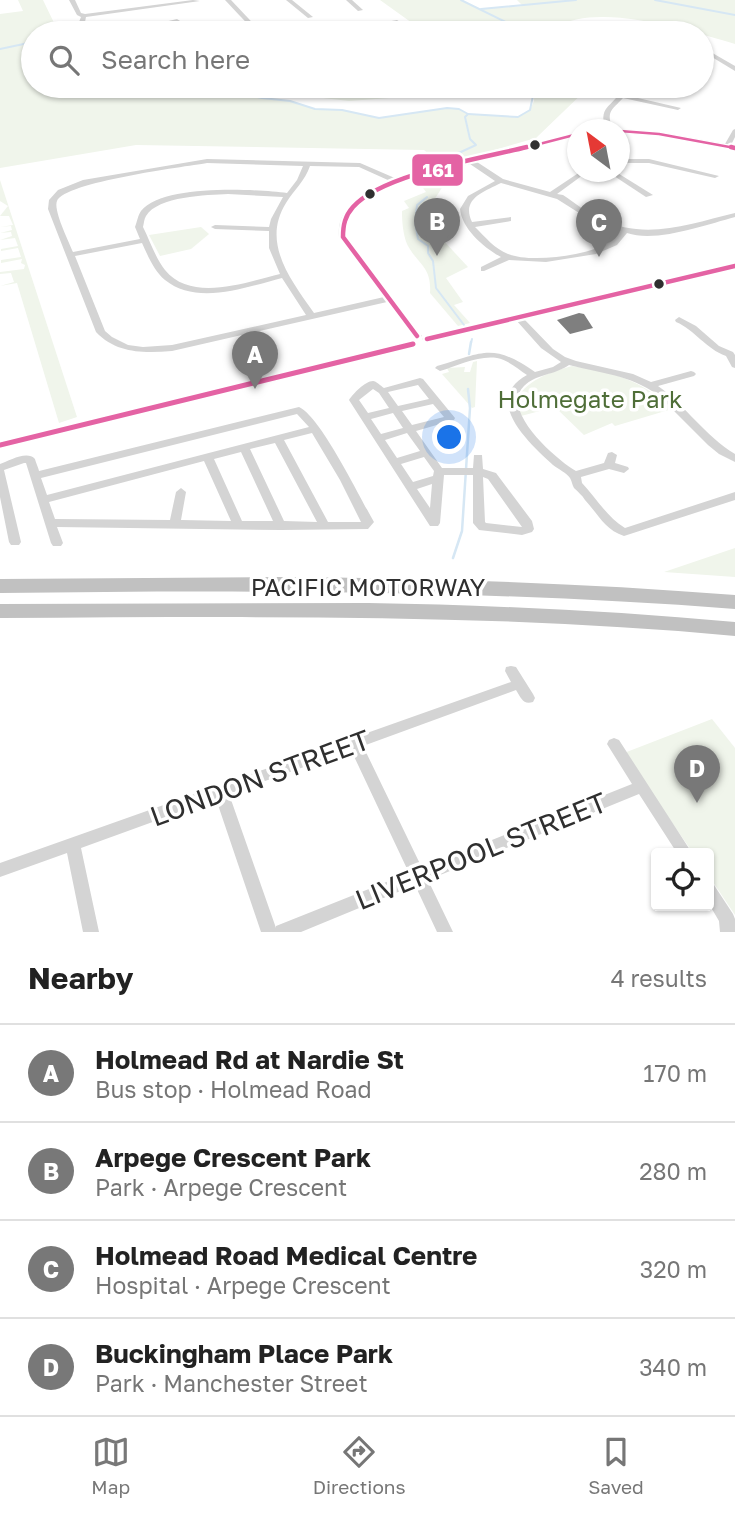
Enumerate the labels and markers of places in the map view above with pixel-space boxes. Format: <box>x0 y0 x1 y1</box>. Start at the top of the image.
unlabelled marker <box>528 138 542 152</box>
unlabelled marker <box>363 187 377 201</box>
pin: B <box>414 198 460 256</box>
pin: C <box>576 199 622 257</box>
unlabelled marker <box>652 277 666 291</box>
pin: A <box>232 331 278 389</box>
pin: D <box>674 745 720 803</box>

